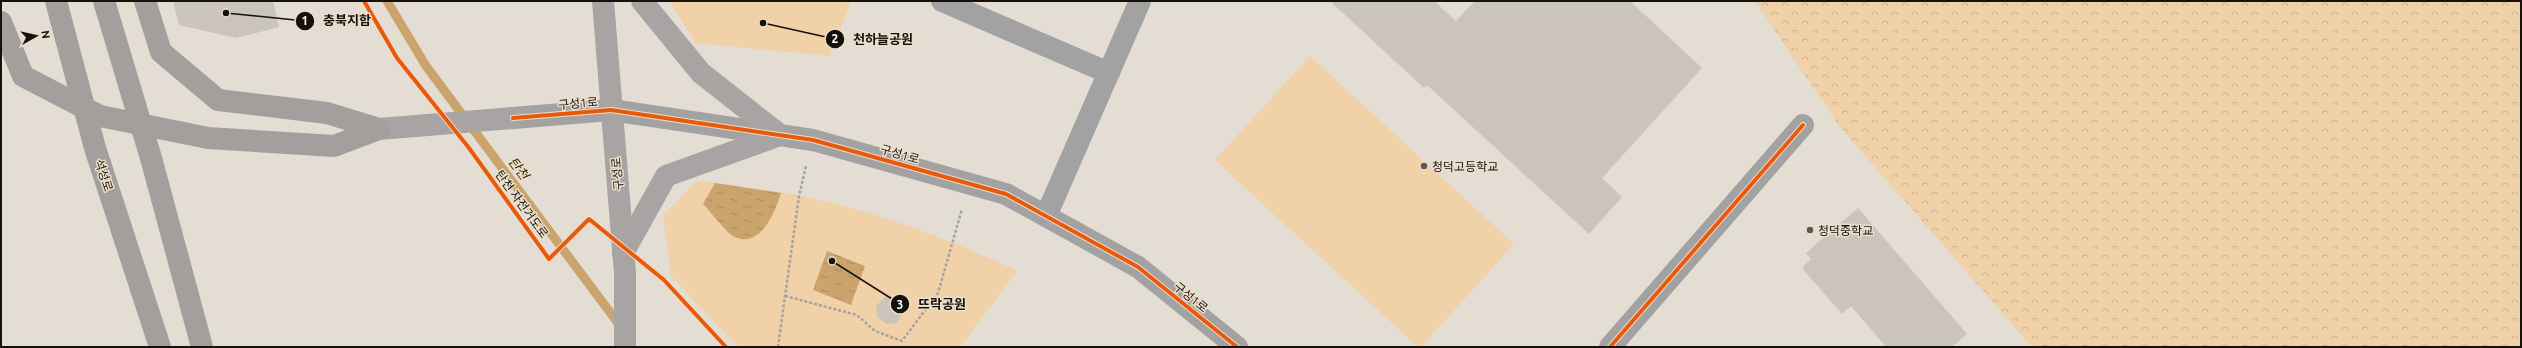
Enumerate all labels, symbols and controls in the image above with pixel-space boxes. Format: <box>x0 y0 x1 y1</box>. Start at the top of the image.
callout: 충북지함 <box>295 8 378 33</box>
text: 충북지함 <box>323 13 371 27</box>
text: 1 <box>302 14 308 27</box>
north arrow <box>16 16 56 56</box>
callout: 천하늘공원 <box>825 26 921 51</box>
text: N <box>39 30 52 40</box>
text: 2 <box>832 32 839 45</box>
text: 천하늘공원 <box>853 32 913 46</box>
street label: 구성1로 <box>558 95 598 111</box>
street label: 구성1로 <box>879 142 921 166</box>
water label: 탄천 <box>506 154 532 183</box>
street label: 석성로 <box>93 157 115 193</box>
street label: 구성로 <box>609 157 625 191</box>
place label: 청덕고등학교 <box>1432 160 1498 173</box>
marker: 청덕고등학교 <box>1419 161 1429 171</box>
street label: 탄천 자전거도로 <box>493 168 551 240</box>
place label: 청덕중학교 <box>1818 224 1873 237</box>
marker: 청덕중학교 <box>1805 225 1815 235</box>
street label: 구성1로 <box>1171 279 1211 315</box>
callout: 뜨락공원 <box>890 292 974 317</box>
text: 뜨락공원 <box>918 297 966 311</box>
text: 3 <box>897 298 903 311</box>

